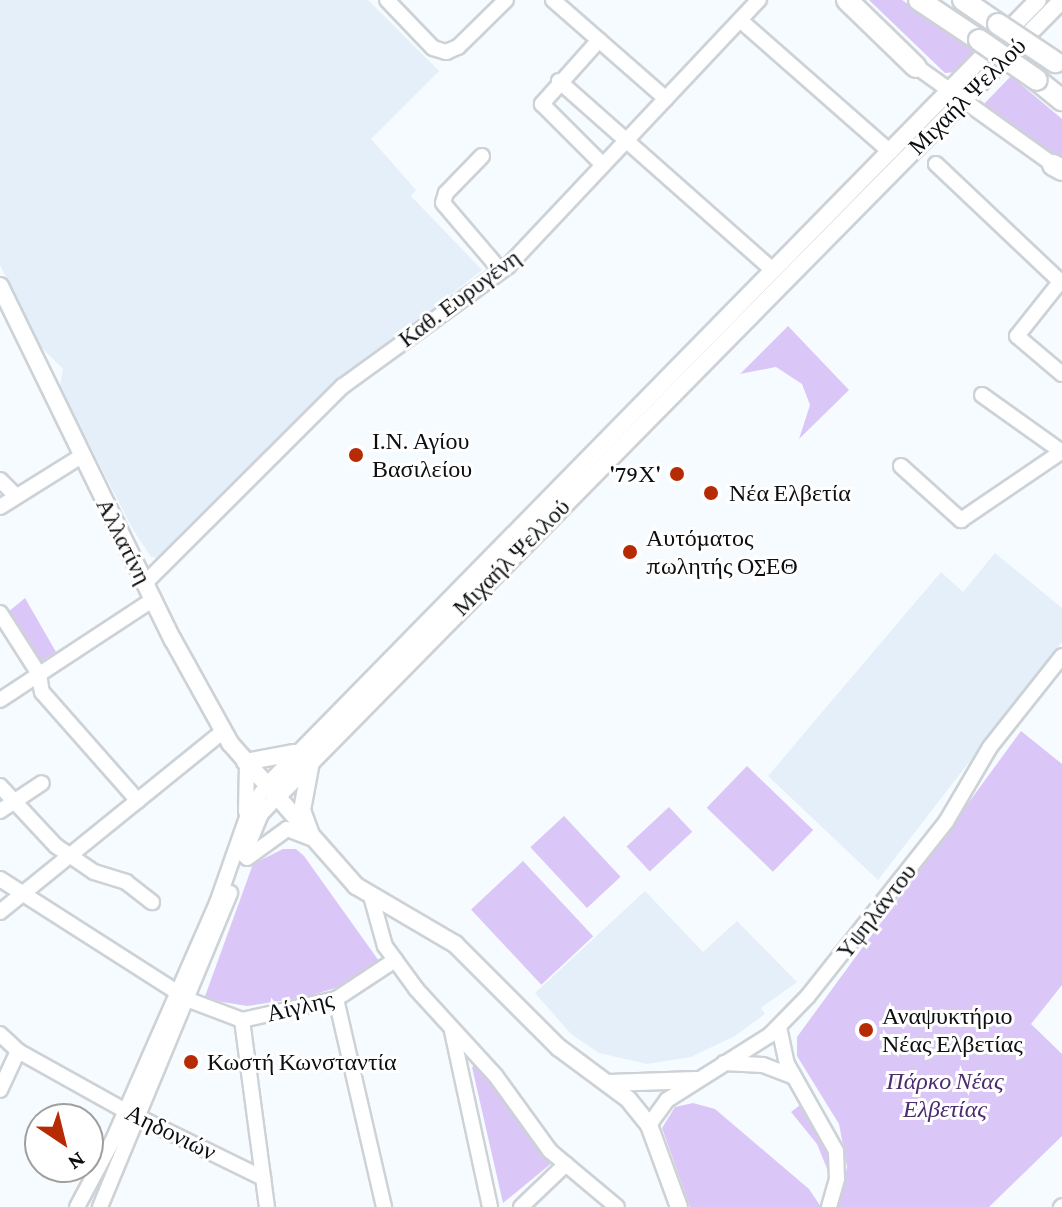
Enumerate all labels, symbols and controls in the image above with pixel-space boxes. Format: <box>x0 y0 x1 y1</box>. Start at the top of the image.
street label: Μιχαήλ Ψελλού <box>902 31 1032 161</box>
street label: Καθ. Ευρυγένη <box>392 243 526 353</box>
place label: Ι.Ν. Αγίου Βασιλείου <box>372 427 472 483</box>
marker: Ι.Ν. Αγίου Βασιλείου <box>347 446 365 464</box>
place label: '79Χ' <box>609 460 661 488</box>
marker: '79Χ' <box>668 465 686 483</box>
place label: Νέα Ελβετία <box>729 479 851 507</box>
marker: Νέα Ελβετία <box>700 482 722 504</box>
street label: Μιχαήλ Ψελλού <box>446 492 576 622</box>
street label: Αλλατίνη <box>90 493 158 589</box>
place label: Αυτόματος πωλητής ΟΣΕΘ <box>646 524 798 580</box>
marker: Αυτόματος πωλητής ΟΣΕΘ <box>621 543 639 561</box>
street label: Υψηλάντου <box>830 857 922 965</box>
street label: Αίγλης <box>264 984 336 1028</box>
place label: Αναψυκτήριο Νέας Ελβετίας <box>882 1002 1023 1058</box>
marker: Αναψυκτήριο Νέας Ελβετίας <box>857 1021 875 1039</box>
place label: Κωστή Κωνσταντία <box>207 1048 397 1076</box>
marker: Κωστή Κωνσταντία <box>182 1053 200 1071</box>
park label: Πάρκο Νέας Ελβετίας <box>886 1067 1004 1123</box>
street label: Αηδονιών <box>121 1098 221 1166</box>
north arrow <box>24 1103 104 1183</box>
text: N <box>64 1147 90 1176</box>

